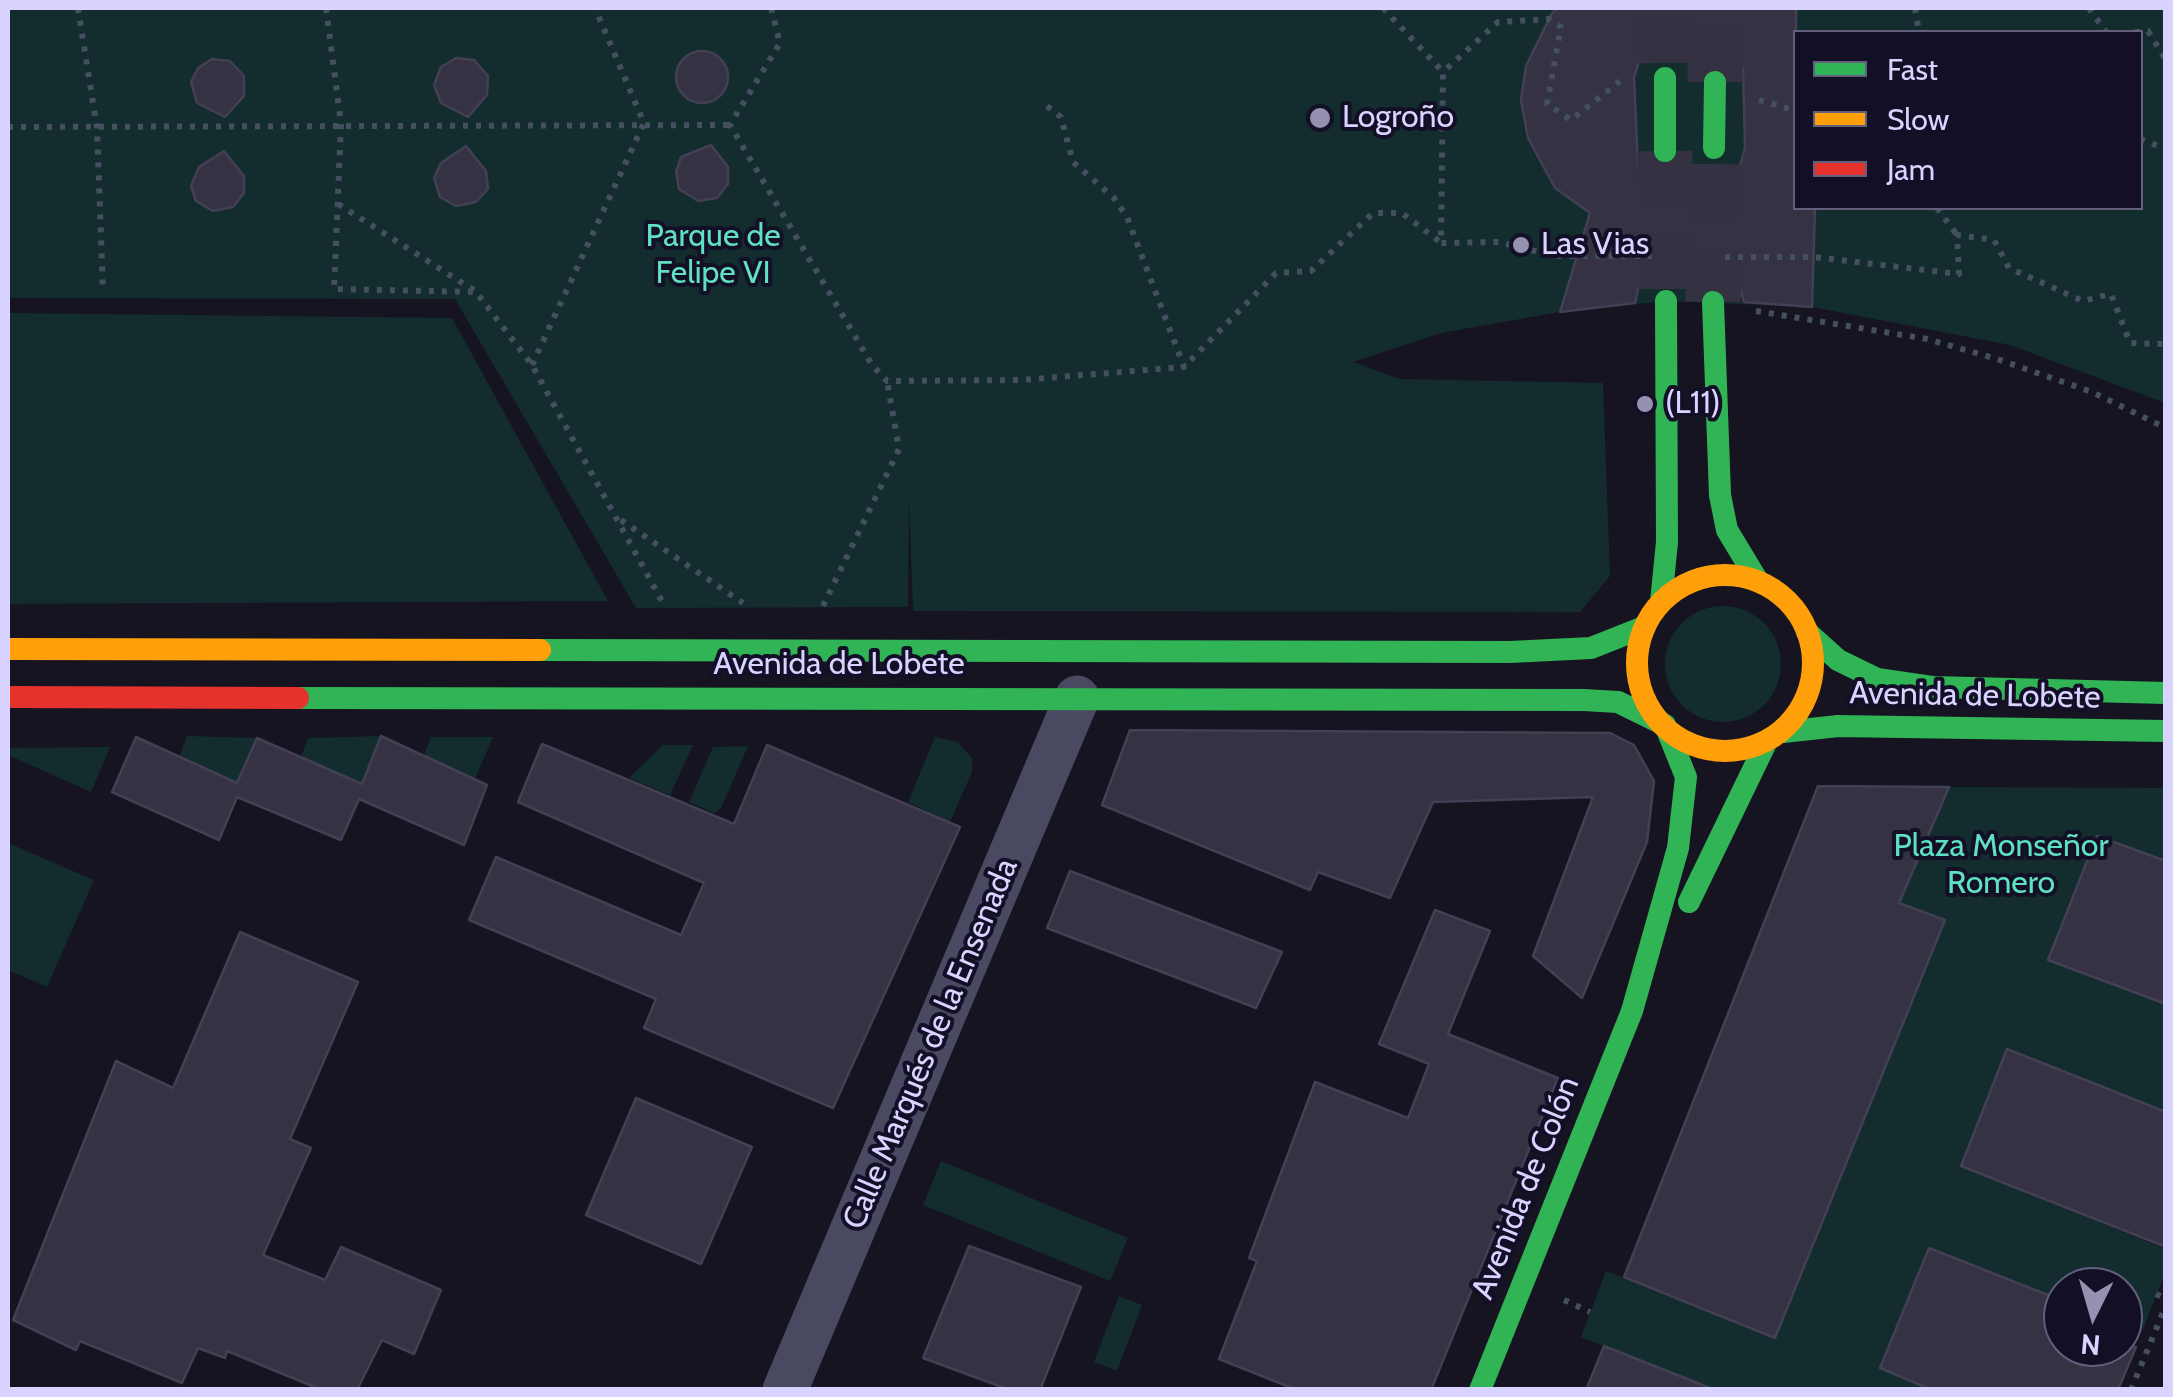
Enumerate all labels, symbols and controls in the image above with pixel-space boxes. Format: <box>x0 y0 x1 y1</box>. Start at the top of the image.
legend <box>1793 30 2143 210</box>
text: Fast <box>1887 51 1938 88</box>
place label: Logroño <box>1342 99 1454 137</box>
text: Slow <box>1887 101 1949 138</box>
marker: Logroño <box>1307 105 1333 131</box>
text: Jam <box>1887 151 1935 188</box>
park label: Parque de Felipe VI <box>645 218 781 293</box>
place label: Las Vias <box>1541 226 1649 264</box>
marker: Las Vias <box>1510 234 1532 256</box>
place label: (L11) <box>1665 385 1721 423</box>
marker: (L11) <box>1634 393 1656 415</box>
street label: Avenida de Lobete <box>713 646 965 684</box>
street label: Avenida de Lobete <box>1849 675 2101 717</box>
park label: Plaza Monseñor Romero <box>1893 828 2109 903</box>
street label: Calle Marqués de la Ensenada <box>835 853 1027 1235</box>
street label: Avenida de Colón <box>1464 1071 1588 1305</box>
north arrow <box>2043 1267 2143 1367</box>
text: N <box>2079 1327 2102 1363</box>

